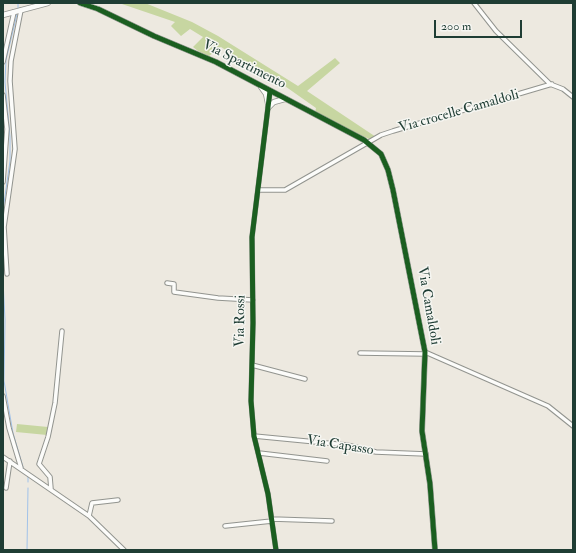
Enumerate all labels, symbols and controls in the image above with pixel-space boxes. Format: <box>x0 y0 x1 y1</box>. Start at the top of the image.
scale bar <box>436 12 524 38</box>
text: 200 m <box>441 19 471 34</box>
street label: Via Spartimento <box>199 37 289 93</box>
street label: Via crocelle Camaldoli <box>397 87 521 137</box>
street label: Via Camaldoli <box>413 266 443 346</box>
street label: Via Rossi <box>232 295 250 347</box>
street label: Via Capasso <box>305 432 375 460</box>

